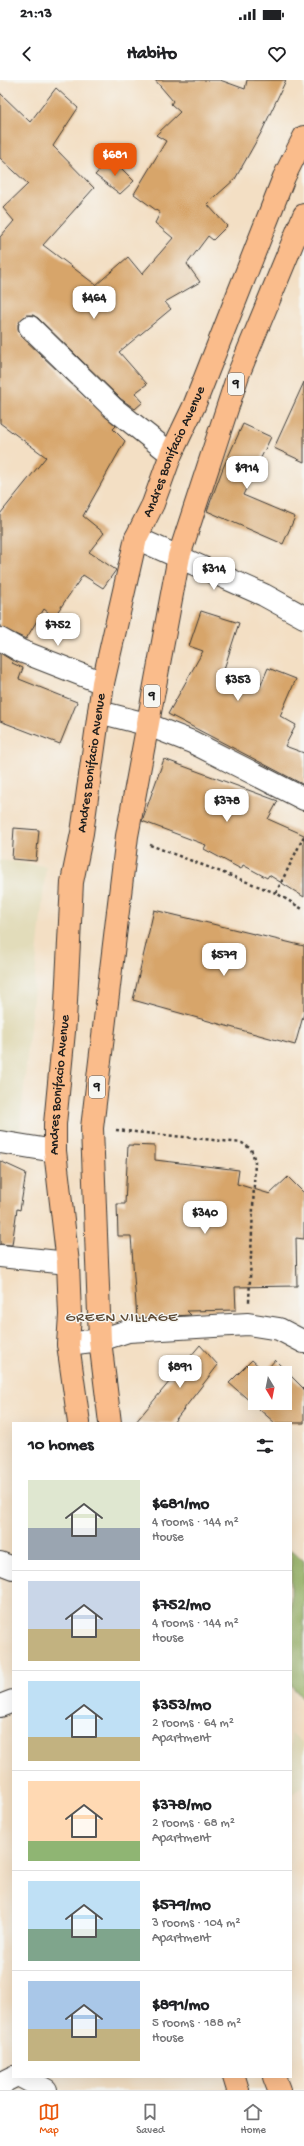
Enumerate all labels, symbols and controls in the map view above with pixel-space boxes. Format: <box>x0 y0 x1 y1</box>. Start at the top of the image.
text: 21:13 <box>20 5 52 23</box>
icon: back <box>16 43 38 65</box>
icon: heart <box>266 43 288 65</box>
text: Habito <box>127 44 177 65</box>
pin: $681 <box>91 143 139 177</box>
text: $681 <box>103 148 127 163</box>
pin: $464 <box>70 286 118 320</box>
text: $464 <box>82 291 106 306</box>
road number: 9 <box>228 373 244 395</box>
street label: Andres Bonifacio Avenue <box>139 383 210 520</box>
pin: $914 <box>223 456 271 490</box>
text: $914 <box>235 461 259 476</box>
pin: $314 <box>190 557 238 591</box>
text: $314 <box>202 562 226 577</box>
pin: $752 <box>34 613 82 647</box>
text: $752 <box>45 618 71 633</box>
pin: $353 <box>214 668 262 702</box>
text: $353 <box>225 673 251 688</box>
road number: 9 <box>144 685 160 707</box>
street label: Andres Bonifacio Avenue <box>74 691 110 834</box>
pin: $378 <box>203 789 251 823</box>
text: $378 <box>214 794 240 809</box>
pin: $579 <box>200 943 248 977</box>
text: $579 <box>211 948 237 963</box>
street label: Andres Bonifacio Avenue <box>46 1014 74 1155</box>
road number: 9 <box>89 1076 105 1098</box>
pin: $340 <box>181 1201 229 1235</box>
text: $340 <box>192 1206 218 1221</box>
district label: GREEN VILLAGE <box>66 1309 178 1327</box>
pin: $891 <box>156 1355 204 1389</box>
text: $891 <box>168 1360 192 1375</box>
north arrow <box>248 1366 292 1410</box>
map controls <box>248 1366 292 1410</box>
icon: filters <box>254 1435 276 1457</box>
text: 10 homes <box>28 1436 94 1456</box>
text: $681/mo <box>152 1495 209 1515</box>
icon: home <box>60 1496 108 1544</box>
text: 4 rooms · 144 m² <box>152 1515 239 1530</box>
text: House <box>152 1530 184 1545</box>
text: $752/mo <box>152 1596 211 1616</box>
icon: home <box>60 1597 108 1645</box>
text: 4 rooms · 144 m² <box>152 1616 239 1631</box>
text: House <box>152 1631 184 1646</box>
text: $353/mo <box>152 1696 211 1716</box>
icon: home <box>60 1697 108 1745</box>
text: 2 rooms · 64 m² <box>152 1716 234 1731</box>
text: Apartment <box>152 1731 211 1746</box>
text: $378/mo <box>152 1796 212 1816</box>
icon: home <box>60 1797 108 1845</box>
text: 2 rooms · 68 m² <box>152 1816 235 1831</box>
text: Apartment <box>152 1831 211 1846</box>
text: $579/mo <box>152 1896 211 1916</box>
icon: home <box>60 1897 108 1945</box>
text: 3 rooms · 104 m² <box>152 1916 240 1931</box>
text: Apartment <box>152 1931 211 1946</box>
text: $891/mo <box>152 1996 209 2016</box>
icon: home <box>60 1997 108 2045</box>
text: 5 rooms · 188 m² <box>152 2016 241 2031</box>
text: House <box>152 2031 184 2046</box>
tab: Map <box>38 2101 60 2137</box>
tab: Saved <box>136 2101 164 2137</box>
tab: Home <box>240 2101 266 2137</box>

